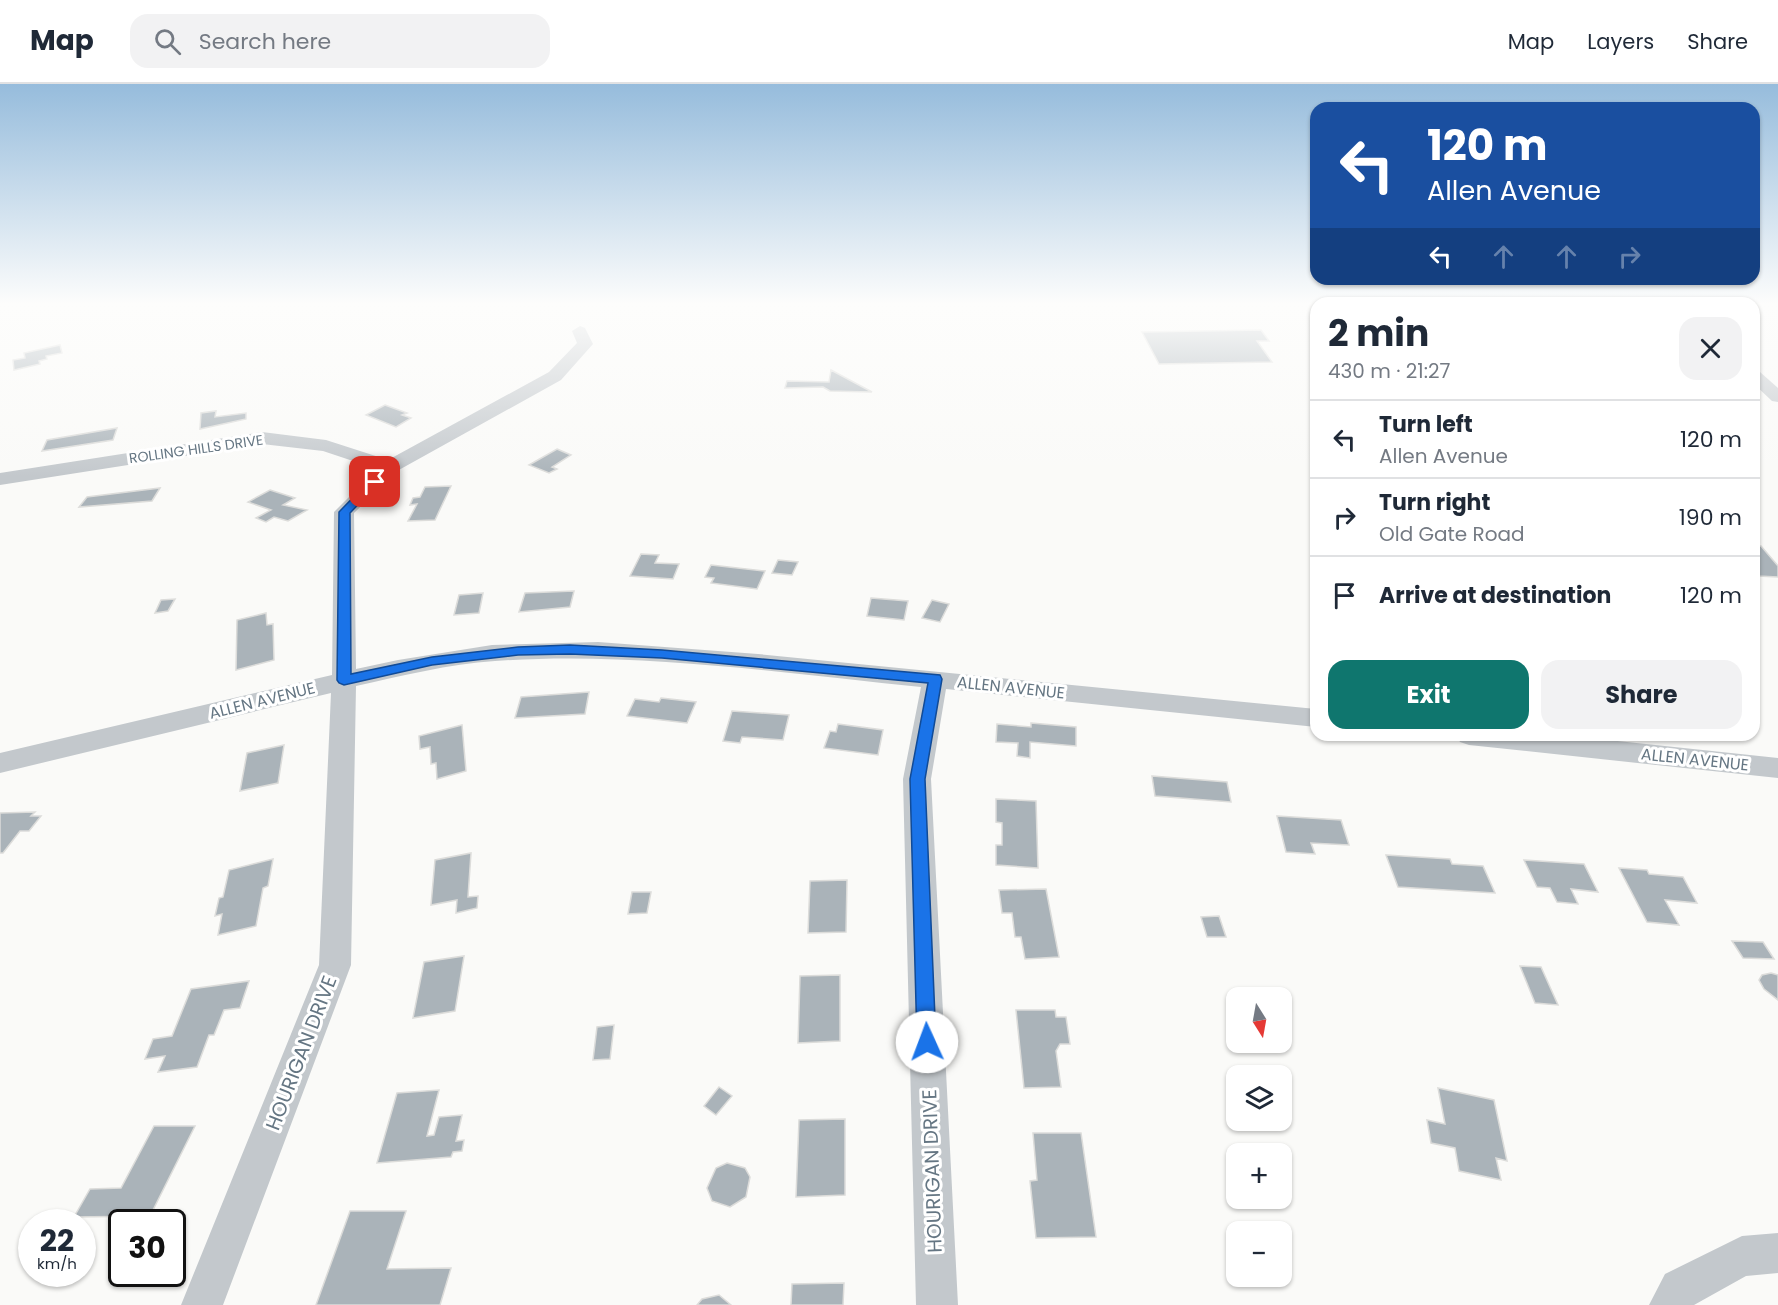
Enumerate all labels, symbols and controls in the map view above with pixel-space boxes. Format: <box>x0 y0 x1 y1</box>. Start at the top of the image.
search box <box>130 14 550 68</box>
text: Map <box>30 21 94 60</box>
icon: search <box>151 25 184 58</box>
text: Search here <box>199 26 331 57</box>
text: Map <box>1508 27 1554 56</box>
text: Layers <box>1587 27 1654 56</box>
text: Share <box>1687 27 1748 56</box>
text: 120 m <box>1427 116 1548 175</box>
icon: left <box>1328 126 1406 204</box>
text: Allen Avenue <box>1427 172 1601 209</box>
icon: left <box>1424 240 1457 273</box>
icon: ahead <box>1487 240 1520 273</box>
icon: ahead <box>1550 240 1583 273</box>
icon: right <box>1613 240 1646 273</box>
text: 2 min <box>1328 308 1429 359</box>
button: close <box>1679 317 1742 380</box>
text: 430 m · 21:27 <box>1328 357 1450 385</box>
text: Turn left <box>1379 409 1473 440</box>
icon: left <box>1328 423 1361 456</box>
text: 120 m <box>1680 424 1742 455</box>
street label: ROLLING HILLS DRIVE <box>128 430 264 468</box>
text: Allen Avenue <box>1379 442 1508 470</box>
pin <box>349 456 400 507</box>
icon: arrive <box>358 465 391 498</box>
text: Turn right <box>1379 487 1490 518</box>
icon: right <box>1328 501 1361 534</box>
text: 190 m <box>1679 502 1742 533</box>
text: Old Gate Road <box>1379 520 1525 548</box>
icon: arrive <box>1328 579 1361 612</box>
text: Arrive at destination <box>1379 580 1611 611</box>
text: 120 m <box>1680 580 1742 611</box>
button: Exit <box>1328 660 1529 729</box>
button: Share <box>1541 660 1742 729</box>
street label: ALLEN AVENUE <box>956 670 1066 705</box>
street label: ALLEN AVENUE <box>207 676 317 725</box>
street label: ALLEN AVENUE <box>1640 742 1750 777</box>
street label: HOURIGAN DRIVE <box>259 972 343 1134</box>
north arrow <box>1226 987 1292 1053</box>
map controls <box>1226 987 1292 1287</box>
position arrow <box>895 1010 959 1074</box>
button: layers <box>1226 1065 1292 1131</box>
street label: HOURIGAN DRIVE <box>915 1089 949 1253</box>
button: + <box>1226 1143 1292 1209</box>
speed limit sign: 30 <box>108 1209 186 1287</box>
text: 22 <box>40 1219 74 1262</box>
button: − <box>1226 1221 1292 1287</box>
text: km/h <box>37 1253 77 1274</box>

